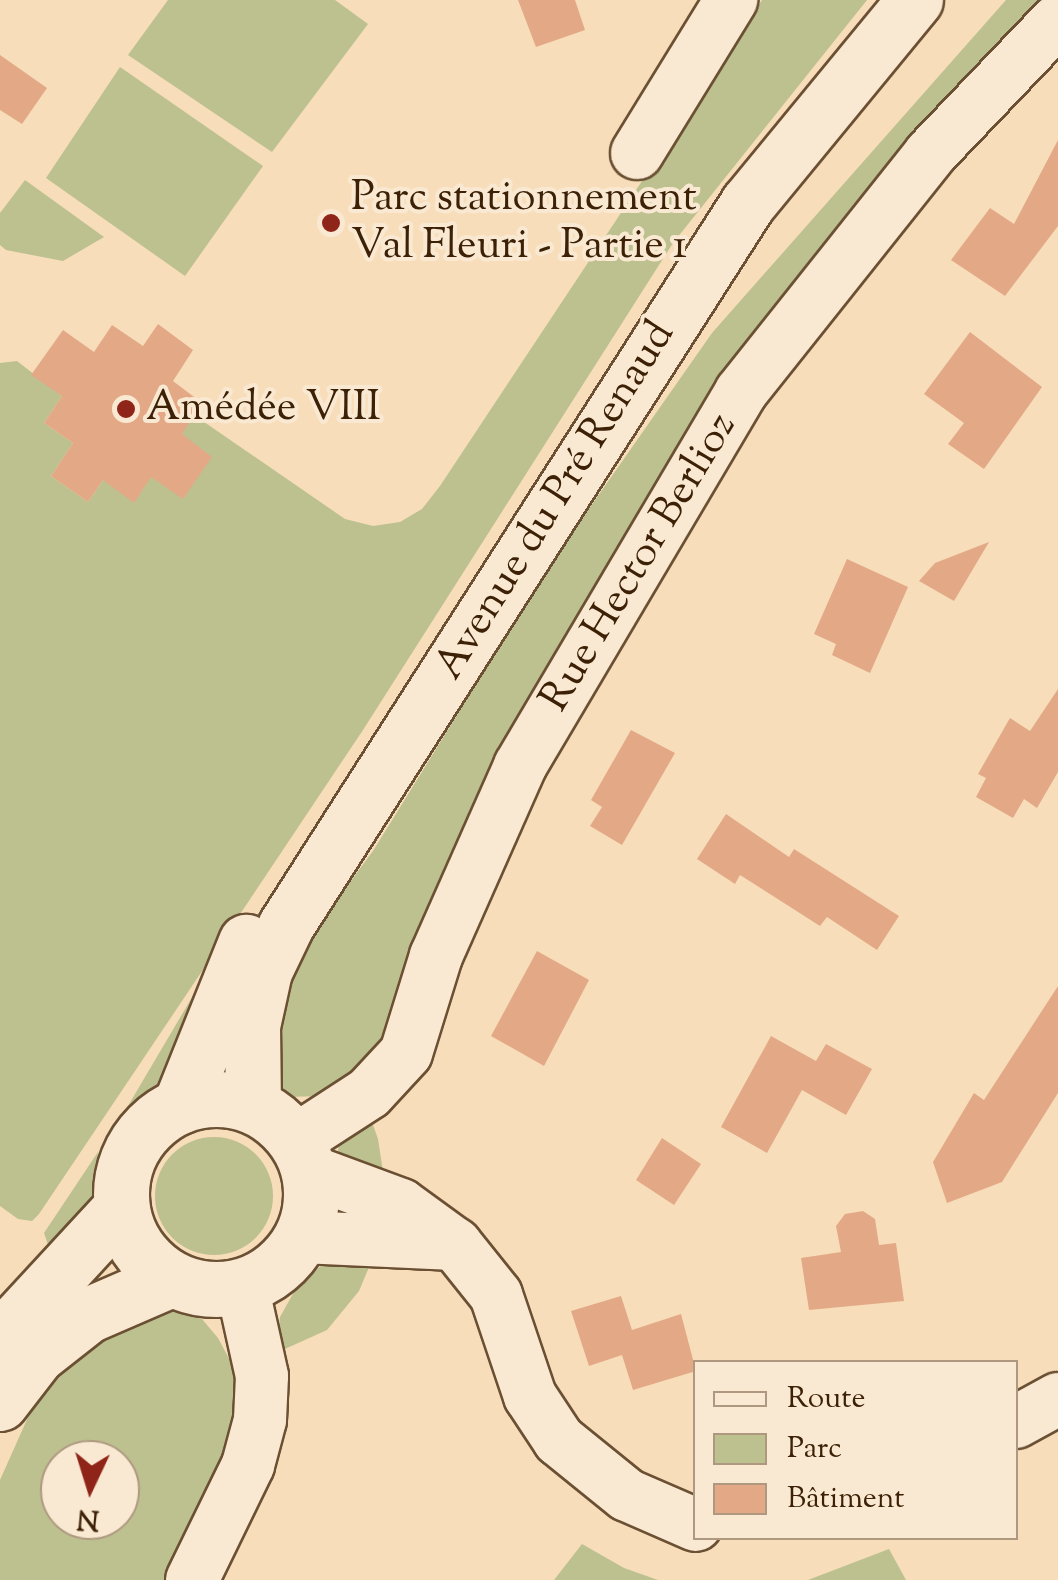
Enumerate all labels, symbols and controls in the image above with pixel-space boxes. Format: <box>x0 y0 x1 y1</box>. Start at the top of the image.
place label: Parc stationnement Val Fleuri - Partie 1 <box>351 174 697 272</box>
marker: Parc stationnement Val Fleuri - Partie 1 <box>320 212 342 234</box>
street label: Avenue du Pré Renaud <box>425 312 687 690</box>
place label: Amédée VIII <box>146 384 381 434</box>
marker: Amédée VIII <box>115 398 137 420</box>
street label: Rue Hector Berlioz <box>531 405 749 721</box>
legend <box>693 1360 1018 1540</box>
text: Route <box>787 1378 866 1421</box>
text: Parc <box>787 1428 842 1471</box>
north arrow <box>40 1440 140 1540</box>
text: Bâtiment <box>787 1478 904 1521</box>
text: N <box>76 1497 101 1539</box>

